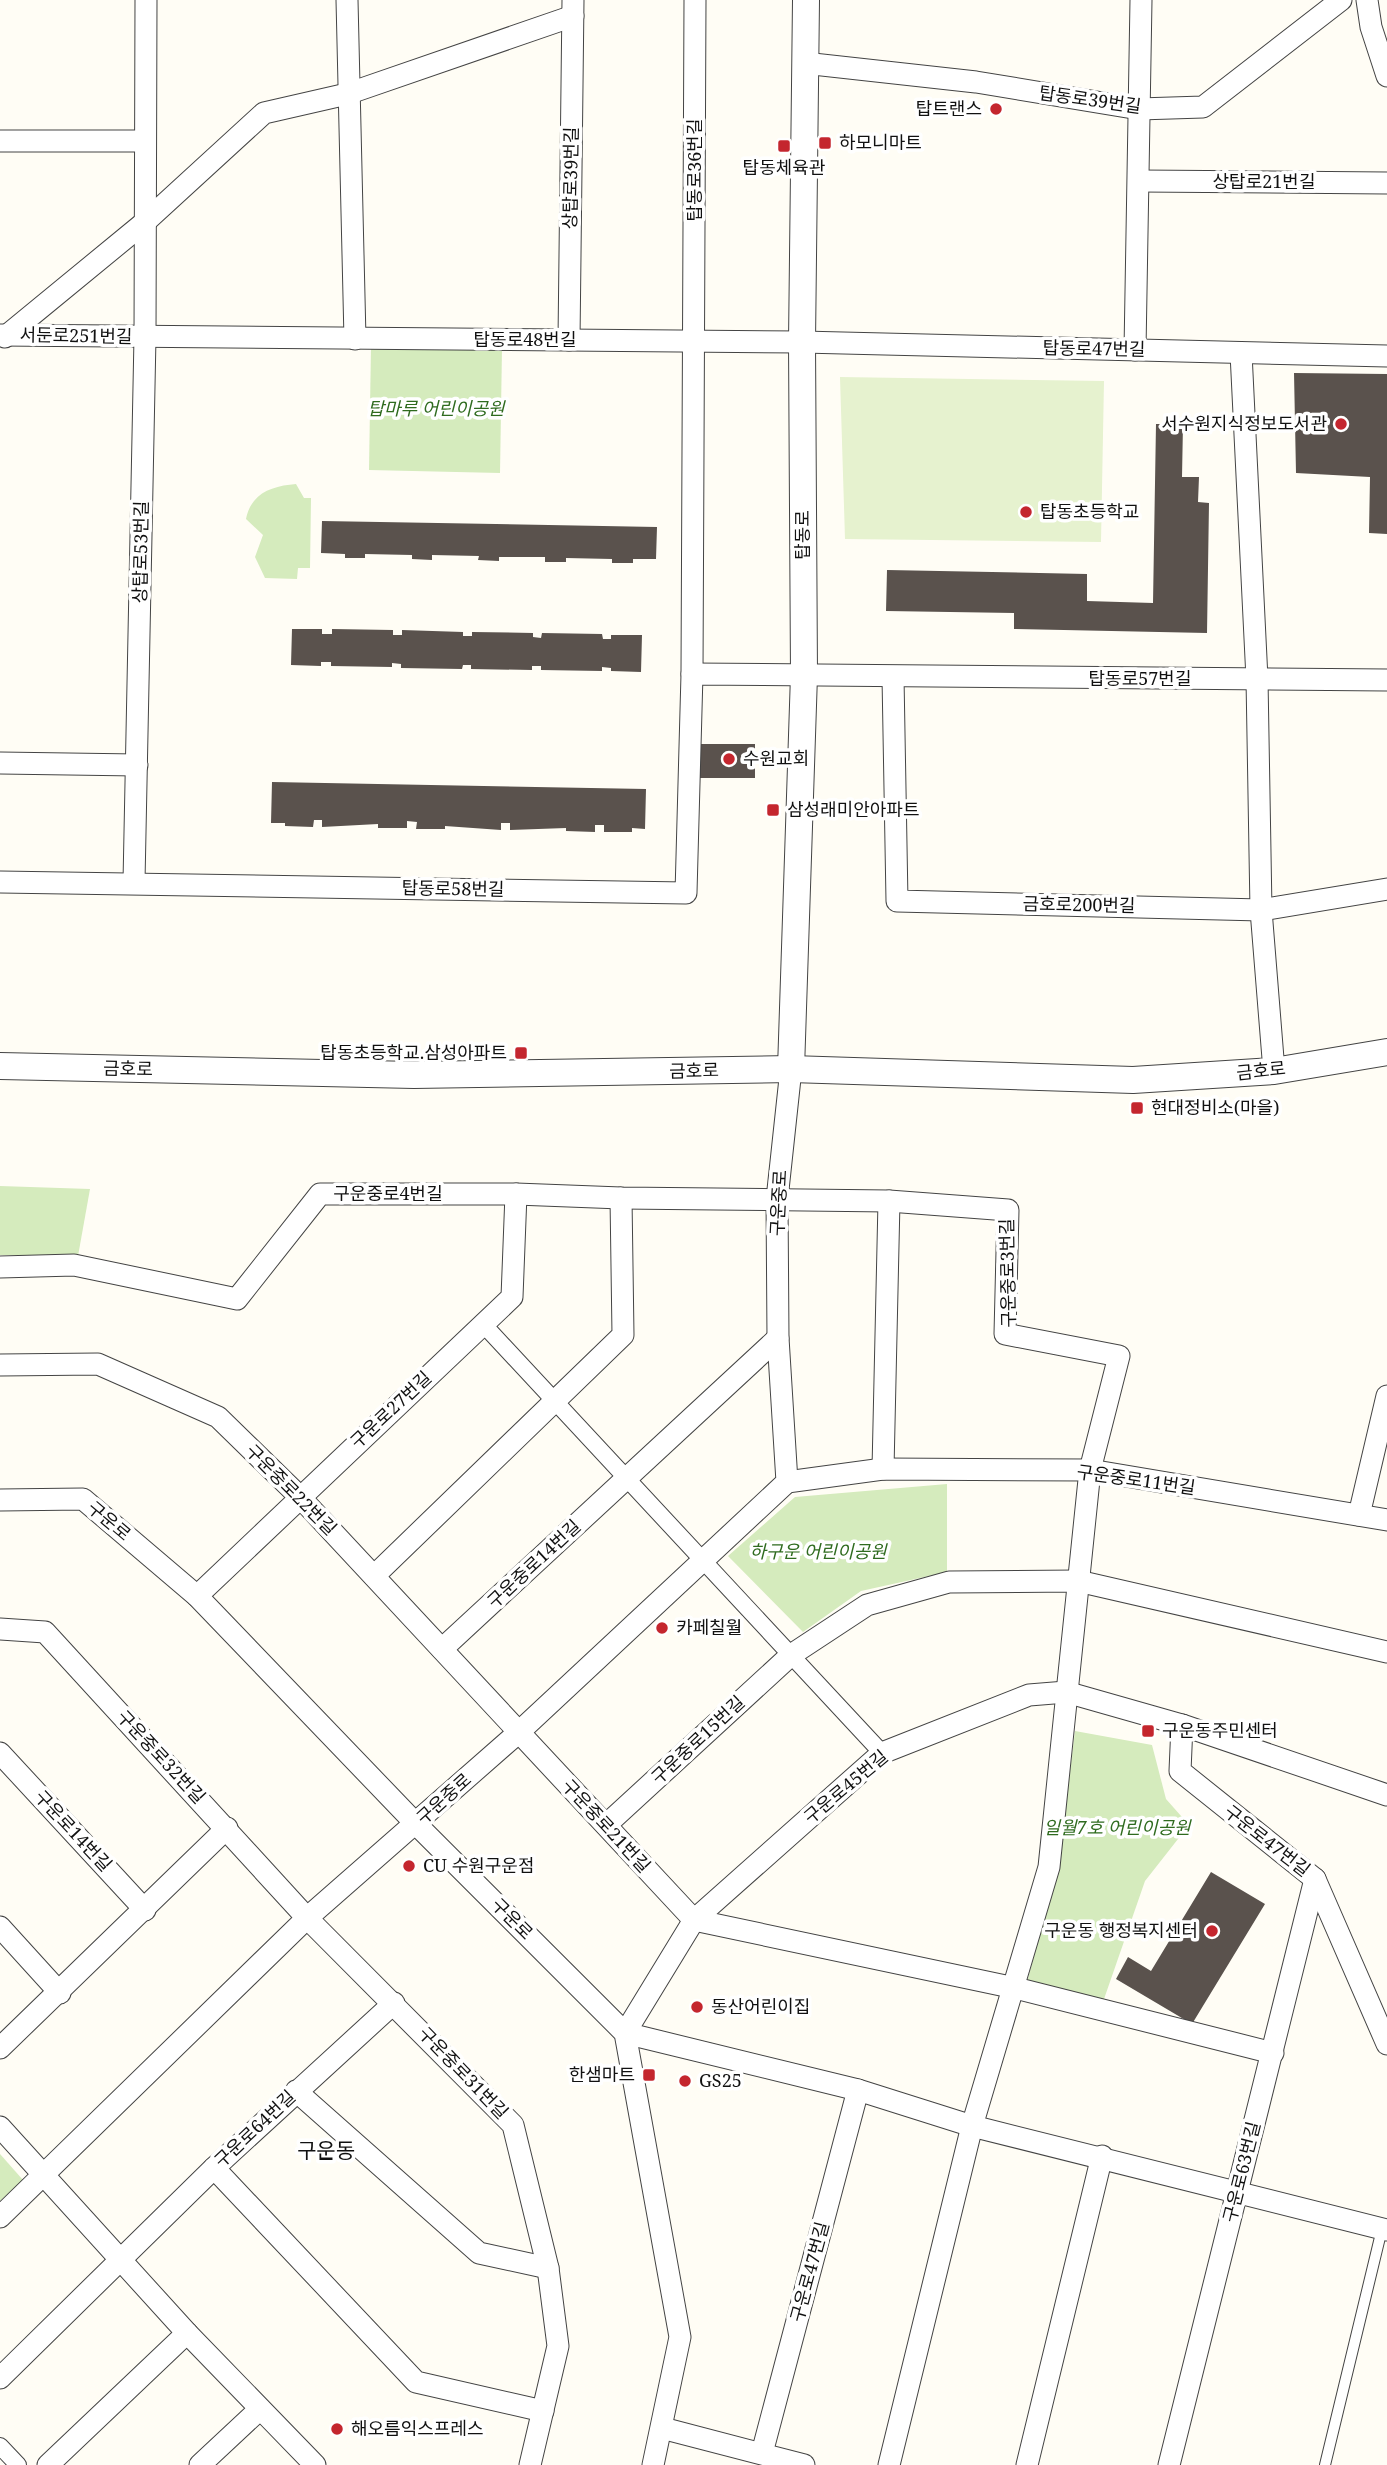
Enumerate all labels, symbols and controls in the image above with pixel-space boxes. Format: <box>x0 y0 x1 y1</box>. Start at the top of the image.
street label: 탑동로39번길 <box>1038 80 1143 118</box>
place label: 탑트랜스 <box>916 96 982 120</box>
marker: 탑트랜스 <box>988 101 1004 117</box>
street label: 탑동로36번길 <box>682 119 706 221</box>
street label: 상탑로39번길 <box>557 126 583 230</box>
place label: 하모니마트 <box>839 130 922 154</box>
marker: 하모니마트 <box>817 135 833 151</box>
marker: 탑동체육관 <box>776 138 792 154</box>
place label: 탑동체육관 <box>743 155 826 179</box>
street label: 상탑로21번길 <box>1213 169 1315 193</box>
street label: 서둔로251번길 <box>19 322 133 348</box>
street label: 탑동로48번길 <box>474 327 576 351</box>
street label: 탑동로47번길 <box>1042 335 1146 361</box>
park label: 탑마루 어린이공원 <box>367 396 506 420</box>
place label: 서수원지식정보도서관 <box>1161 411 1327 435</box>
marker: 서수원지식정보도서관 <box>1333 416 1349 432</box>
place label: 탑동초등학교 <box>1040 499 1139 523</box>
street label: 상탑로53번길 <box>127 500 153 604</box>
marker: 탑동초등학교 <box>1018 504 1034 520</box>
street label: 탑동로 <box>790 510 814 560</box>
street label: 탑동로57번길 <box>1089 666 1191 690</box>
place label: 수원교회 <box>743 746 809 770</box>
marker: 수원교회 <box>721 751 737 767</box>
place label: 삼성래미안아파트 <box>787 797 919 821</box>
marker: 삼성래미안아파트 <box>765 802 781 818</box>
street label: 탑동로58번길 <box>401 875 505 901</box>
street label: 금호로200번길 <box>1022 891 1136 917</box>
place label: 탑동초등학교.삼성아파트 <box>320 1040 507 1064</box>
marker: 탑동초등학교.삼성아파트 <box>513 1045 529 1061</box>
street label: 금호로 <box>1235 1055 1287 1085</box>
street label: 금호로 <box>103 1056 153 1080</box>
street label: 금호로 <box>669 1058 719 1082</box>
place label: 현대정비소(마을) <box>1151 1095 1279 1119</box>
marker: 현대정비소(마을) <box>1129 1100 1145 1116</box>
street label: 구운중로 <box>764 1169 792 1237</box>
street label: 구운중로4번길 <box>333 1181 443 1205</box>
street label: 구운중로3번길 <box>994 1218 1020 1328</box>
street label: 구운로27번길 <box>344 1365 436 1453</box>
street label: 구운중로22번길 <box>241 1439 342 1540</box>
street label: 구운중로11번길 <box>1075 1459 1197 1499</box>
street label: 구운로 <box>83 1495 136 1545</box>
street label: 구운중로14번길 <box>481 1514 585 1613</box>
park label: 하구운 어린이공원 <box>749 1539 888 1563</box>
place label: 카페칠월 <box>676 1615 742 1639</box>
marker: 카페칠월 <box>654 1620 670 1636</box>
street label: 구운중로15번길 <box>645 1690 749 1789</box>
street label: 구운중로32번길 <box>112 1704 211 1808</box>
place label: 구운동주민센터 <box>1162 1718 1278 1742</box>
marker: 구운동주민센터 <box>1140 1723 1156 1739</box>
street label: 구운로45번길 <box>798 1744 892 1829</box>
street label: 구운중로 <box>411 1767 476 1829</box>
street label: 구운중로21번길 <box>557 1773 656 1877</box>
street label: 구운로14번길 <box>30 1784 118 1876</box>
street label: 구운로47번길 <box>1220 1799 1316 1881</box>
park label: 일월7호 어린이공원 <box>1043 1815 1192 1839</box>
place label: CU 수원구운점 <box>423 1853 534 1877</box>
marker: CU 수원구운점 <box>401 1858 417 1874</box>
street label: 구운로 <box>487 1892 539 1944</box>
place label: 구운동 행정복지센터 <box>1044 1918 1198 1942</box>
marker: 구운동 행정복지센터 <box>1204 1923 1220 1939</box>
place label: 동산어린이집 <box>711 1994 810 2018</box>
marker: 동산어린이집 <box>689 1999 705 2015</box>
street label: 구운중로31번길 <box>414 2021 514 2124</box>
place label: 한샘마트 <box>569 2062 635 2086</box>
marker: 한샘마트 <box>641 2067 657 2083</box>
place label: GS25 <box>699 2068 742 2092</box>
marker: GS25 <box>677 2073 693 2089</box>
street label: 구운로64번길 <box>208 2084 300 2172</box>
street label: 구운로63번길 <box>1217 2119 1265 2225</box>
district label: 구운동 <box>297 2136 355 2164</box>
street label: 구운로47번길 <box>784 2219 834 2325</box>
place label: 해오름익스프레스 <box>351 2416 483 2440</box>
marker: 해오름익스프레스 <box>329 2421 345 2437</box>

